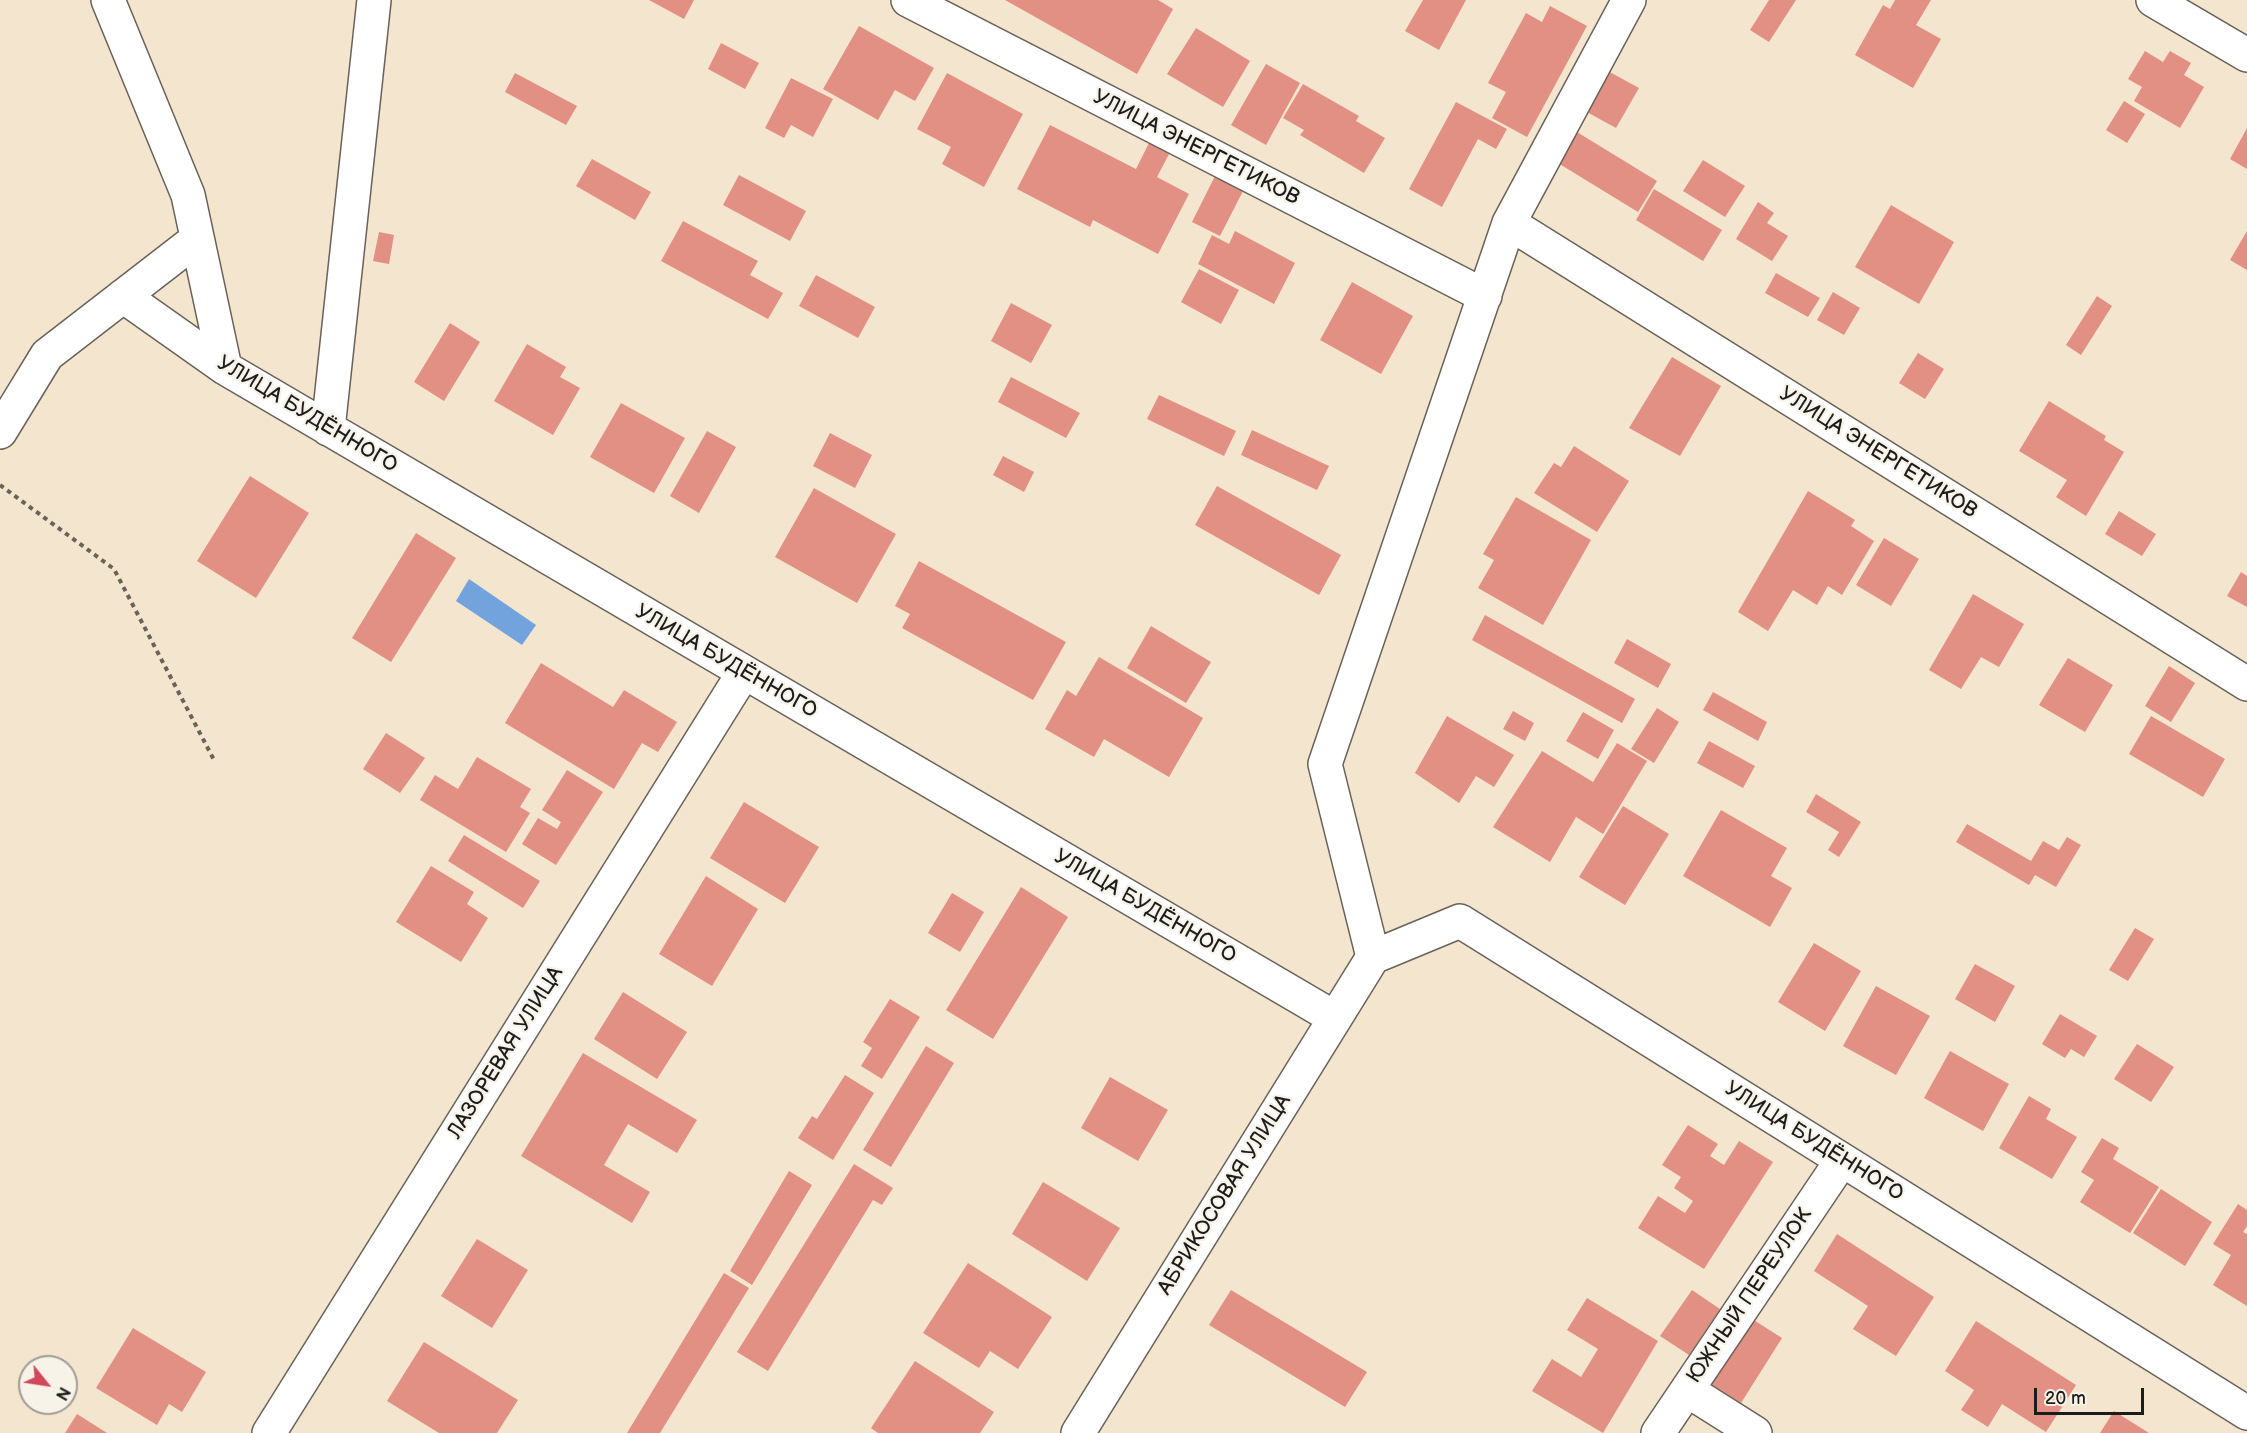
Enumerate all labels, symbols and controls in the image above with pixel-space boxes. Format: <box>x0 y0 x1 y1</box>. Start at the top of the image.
street label: УЛИЦА ЭНЕРГЕТИКОВ <box>1089 85 1303 211</box>
street label: УЛИЦА БУДЁННОГО <box>212 351 402 479</box>
street label: УЛИЦА ЭНЕРГЕТИКОВ <box>1774 382 1982 524</box>
street label: УЛИЦА БУДЁННОГО <box>630 600 822 724</box>
street label: УЛИЦА БУДЁННОГО <box>1049 845 1241 969</box>
street label: ЛАЗОРЕВАЯ УЛИЦА <box>443 962 569 1144</box>
street label: УЛИЦА БУДЁННОГО <box>1720 1077 1908 1207</box>
street label: АБРИКОСОВАЯ УЛИЦА <box>1153 1090 1297 1300</box>
street label: ЮЖНЫЙ ПЕРЕУЛОК <box>1682 1204 1818 1388</box>
north arrow <box>18 1355 78 1415</box>
scale bar <box>2037 1376 2146 1414</box>
text: N <box>51 1383 74 1403</box>
text: 20 m <box>2045 1388 2086 1409</box>

